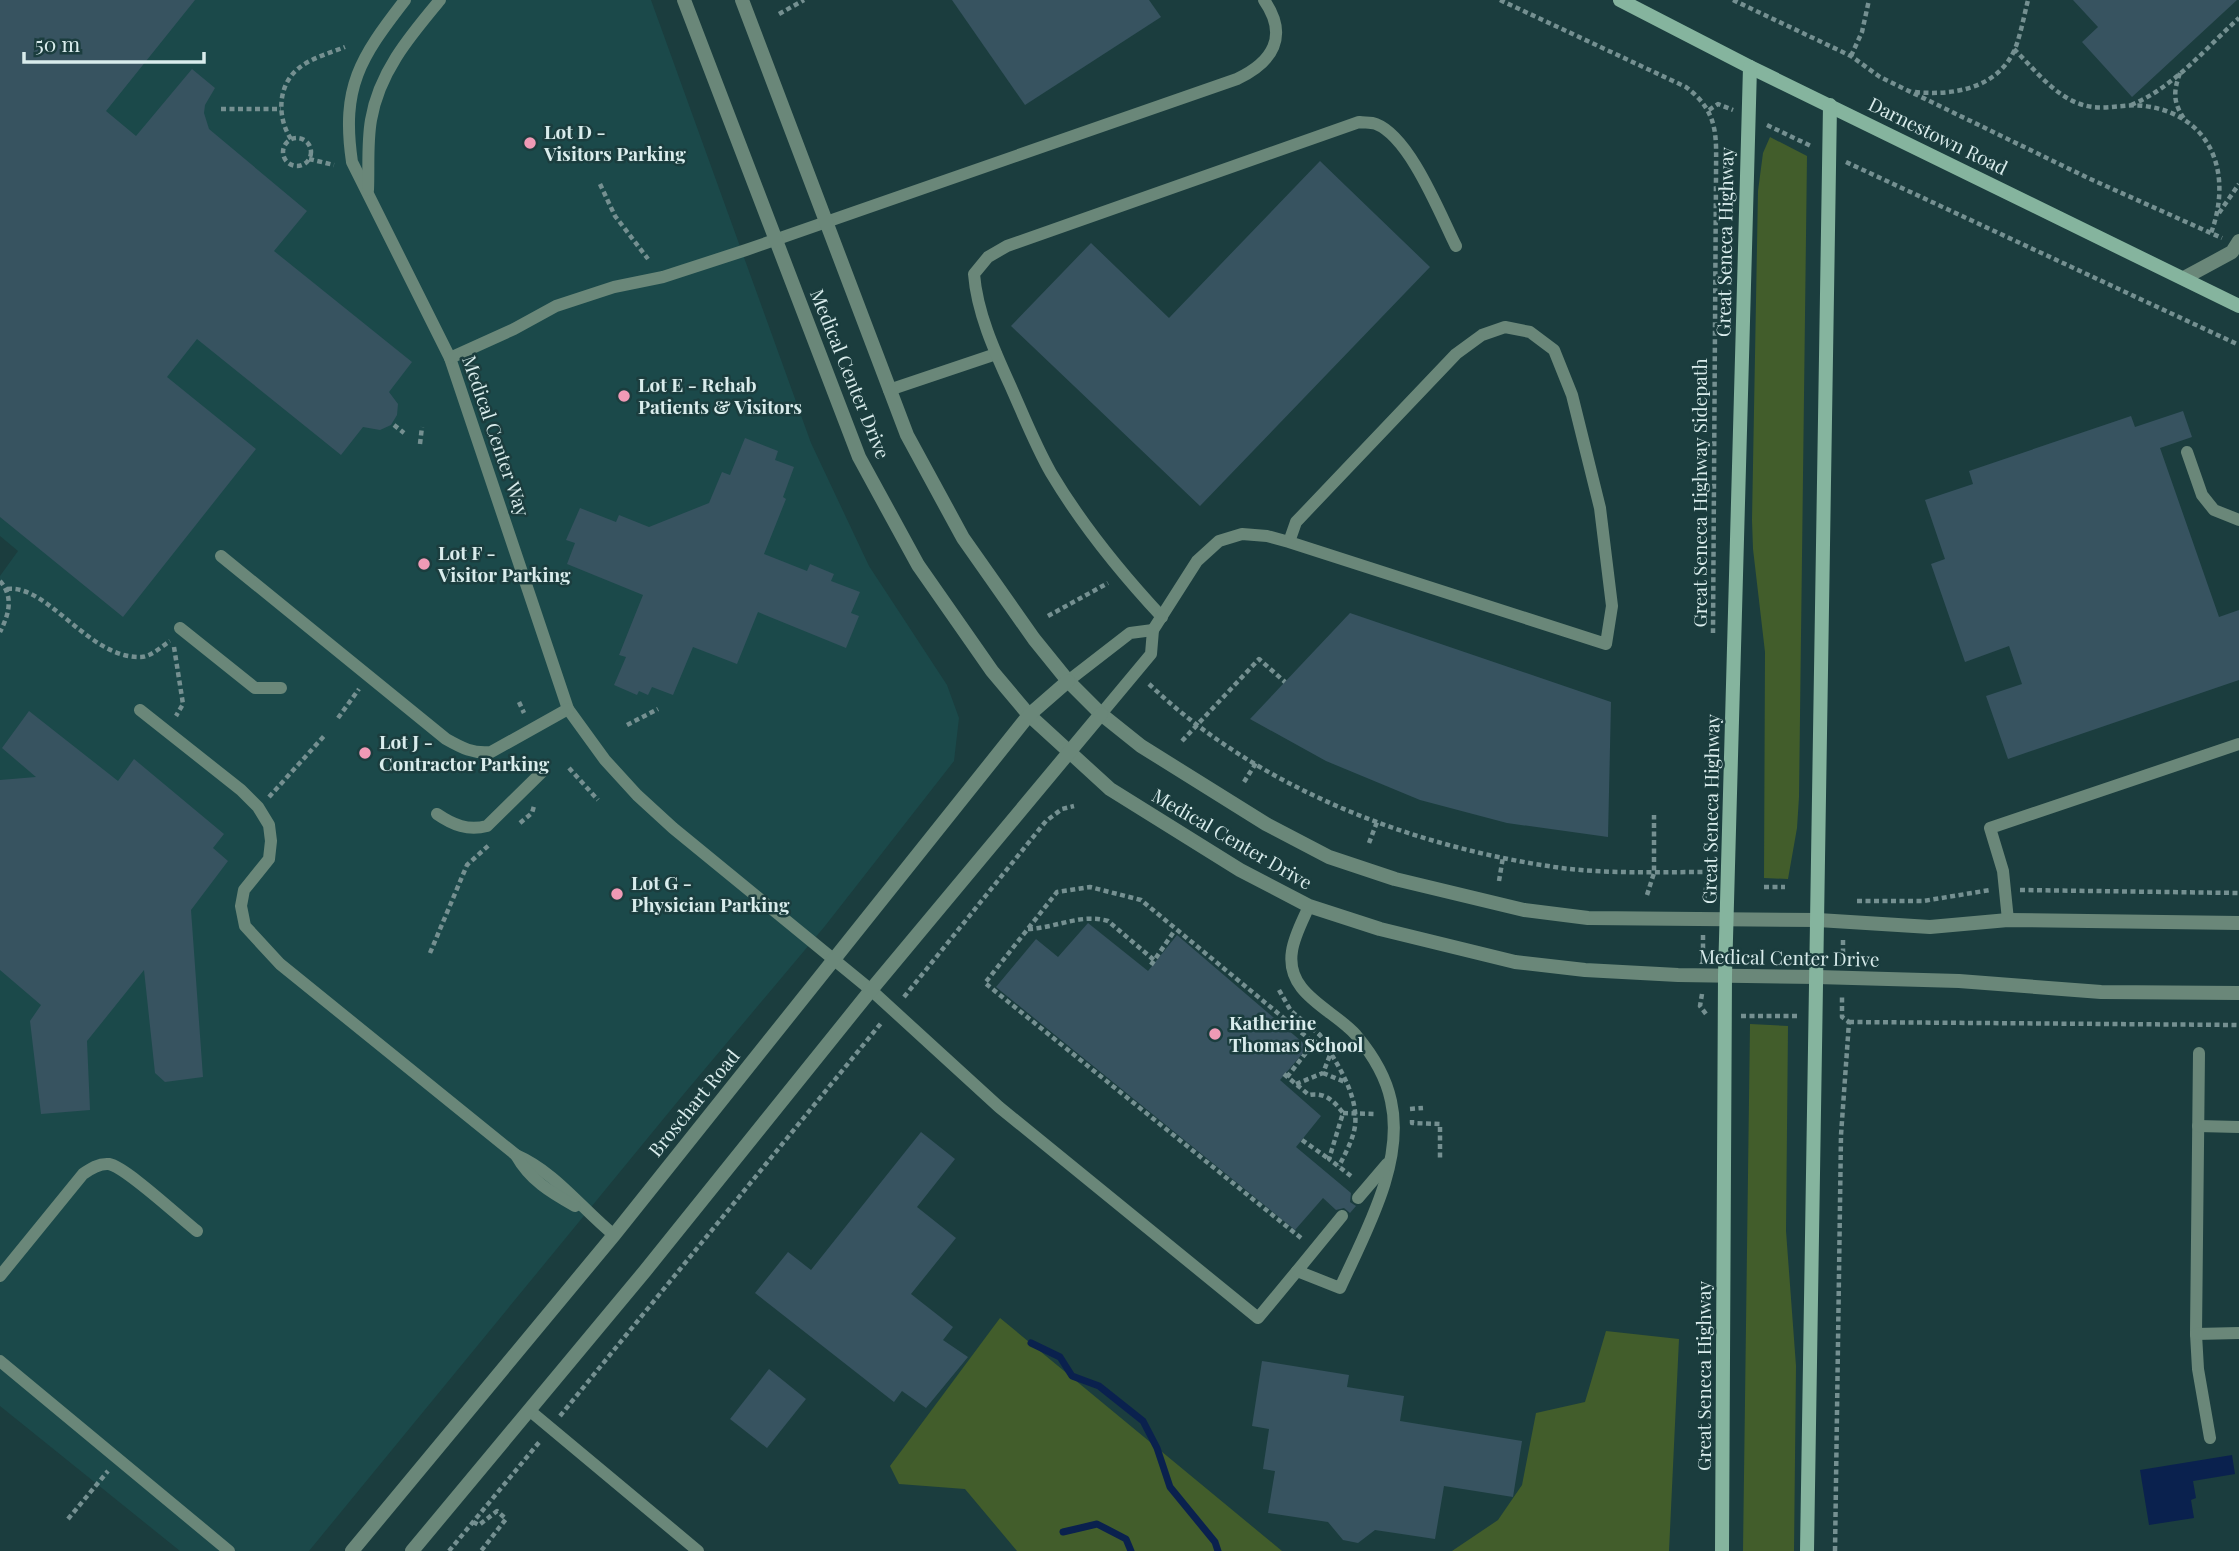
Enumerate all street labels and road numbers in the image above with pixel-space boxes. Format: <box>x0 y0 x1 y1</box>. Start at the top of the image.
street label: Darnestown Road <box>1864 90 2012 180</box>
street label: Great Seneca Highway <box>1709 146 1739 337</box>
street label: Medical Center Drive <box>805 285 897 462</box>
street label: Medical Center Way <box>457 352 537 520</box>
street label: Great Seneca Highway Sidepath <box>1686 358 1712 628</box>
street label: Great Seneca Highway <box>1695 713 1725 904</box>
street label: Medical Center Drive <box>1148 782 1317 895</box>
street label: Medical Center Drive <box>1698 942 1880 972</box>
street label: Broschart Road <box>642 1043 745 1162</box>
street label: Great Seneca Highway <box>1690 1281 1716 1471</box>

